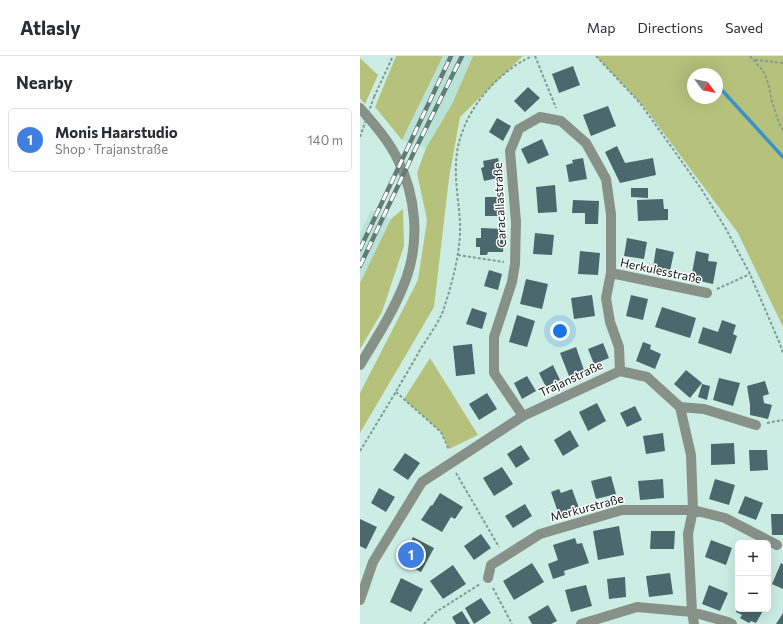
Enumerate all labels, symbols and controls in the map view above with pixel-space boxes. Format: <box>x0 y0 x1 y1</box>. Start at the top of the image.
text: Atlasly <box>20 16 81 39</box>
text: Map <box>587 19 616 36</box>
text: Directions <box>638 19 703 36</box>
text: Saved <box>725 19 763 36</box>
north arrow <box>687 68 723 104</box>
text: Nearby <box>16 72 73 93</box>
text: Monis Haarstudio <box>55 123 178 141</box>
text: 1 <box>27 132 33 148</box>
text: 140 m <box>307 132 343 148</box>
text: Shop · Trajanstraße <box>55 141 168 157</box>
street label: Caracallastraße <box>490 162 508 248</box>
street label: Herkulesstraße <box>619 255 703 286</box>
your location <box>550 321 570 341</box>
street label: Trajanstraße <box>536 357 605 399</box>
street label: Merkurstraße <box>549 491 625 524</box>
pin: 1 <box>398 540 424 570</box>
map controls <box>735 540 771 612</box>
button: + <box>735 540 771 576</box>
button: − <box>735 576 771 612</box>

